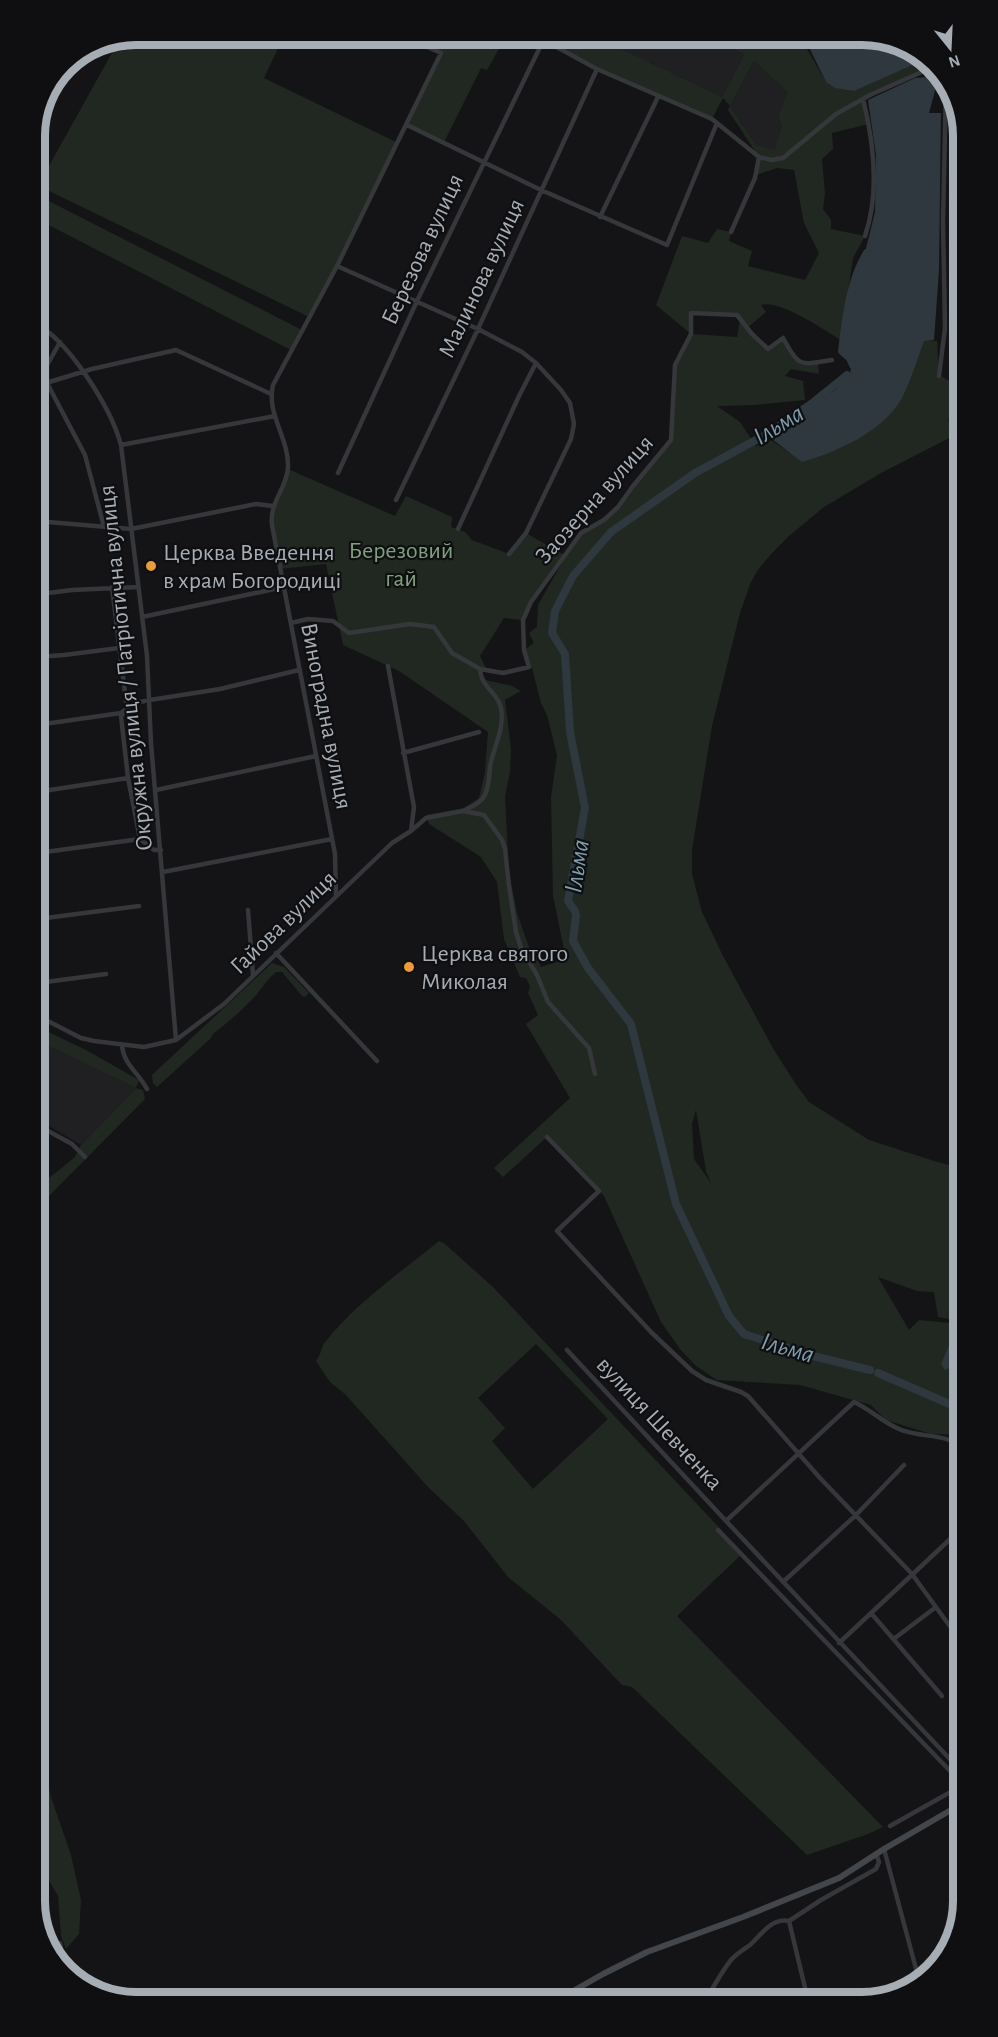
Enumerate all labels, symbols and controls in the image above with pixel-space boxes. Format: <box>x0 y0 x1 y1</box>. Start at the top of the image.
north arrow <box>920 18 980 78</box>
text: N <box>947 52 962 71</box>
street label: Березова вулиця <box>378 170 468 328</box>
street label: Малинова вулиця <box>435 195 529 362</box>
water label: Ільма <box>749 400 808 450</box>
street label: Заозерна вулиця <box>531 431 658 568</box>
street label: Окружна вулиця / Патріотична вулиця <box>95 484 157 852</box>
park label: Березовий гай <box>349 539 453 591</box>
place label: Церква Введення в храм Богородиці <box>163 541 341 593</box>
marker: Церква Введення в храм Богородиці <box>144 559 158 573</box>
street label: Виноградна вулиця <box>296 621 356 811</box>
water label: Ільма <box>560 838 594 895</box>
street label: Гайова вулиця <box>226 866 341 979</box>
place label: Церква святого Миколая <box>421 942 568 994</box>
marker: Церква святого Миколая <box>402 960 416 974</box>
water label: Ільма <box>758 1328 817 1368</box>
street label: вулиця Шевченка <box>592 1352 727 1495</box>

